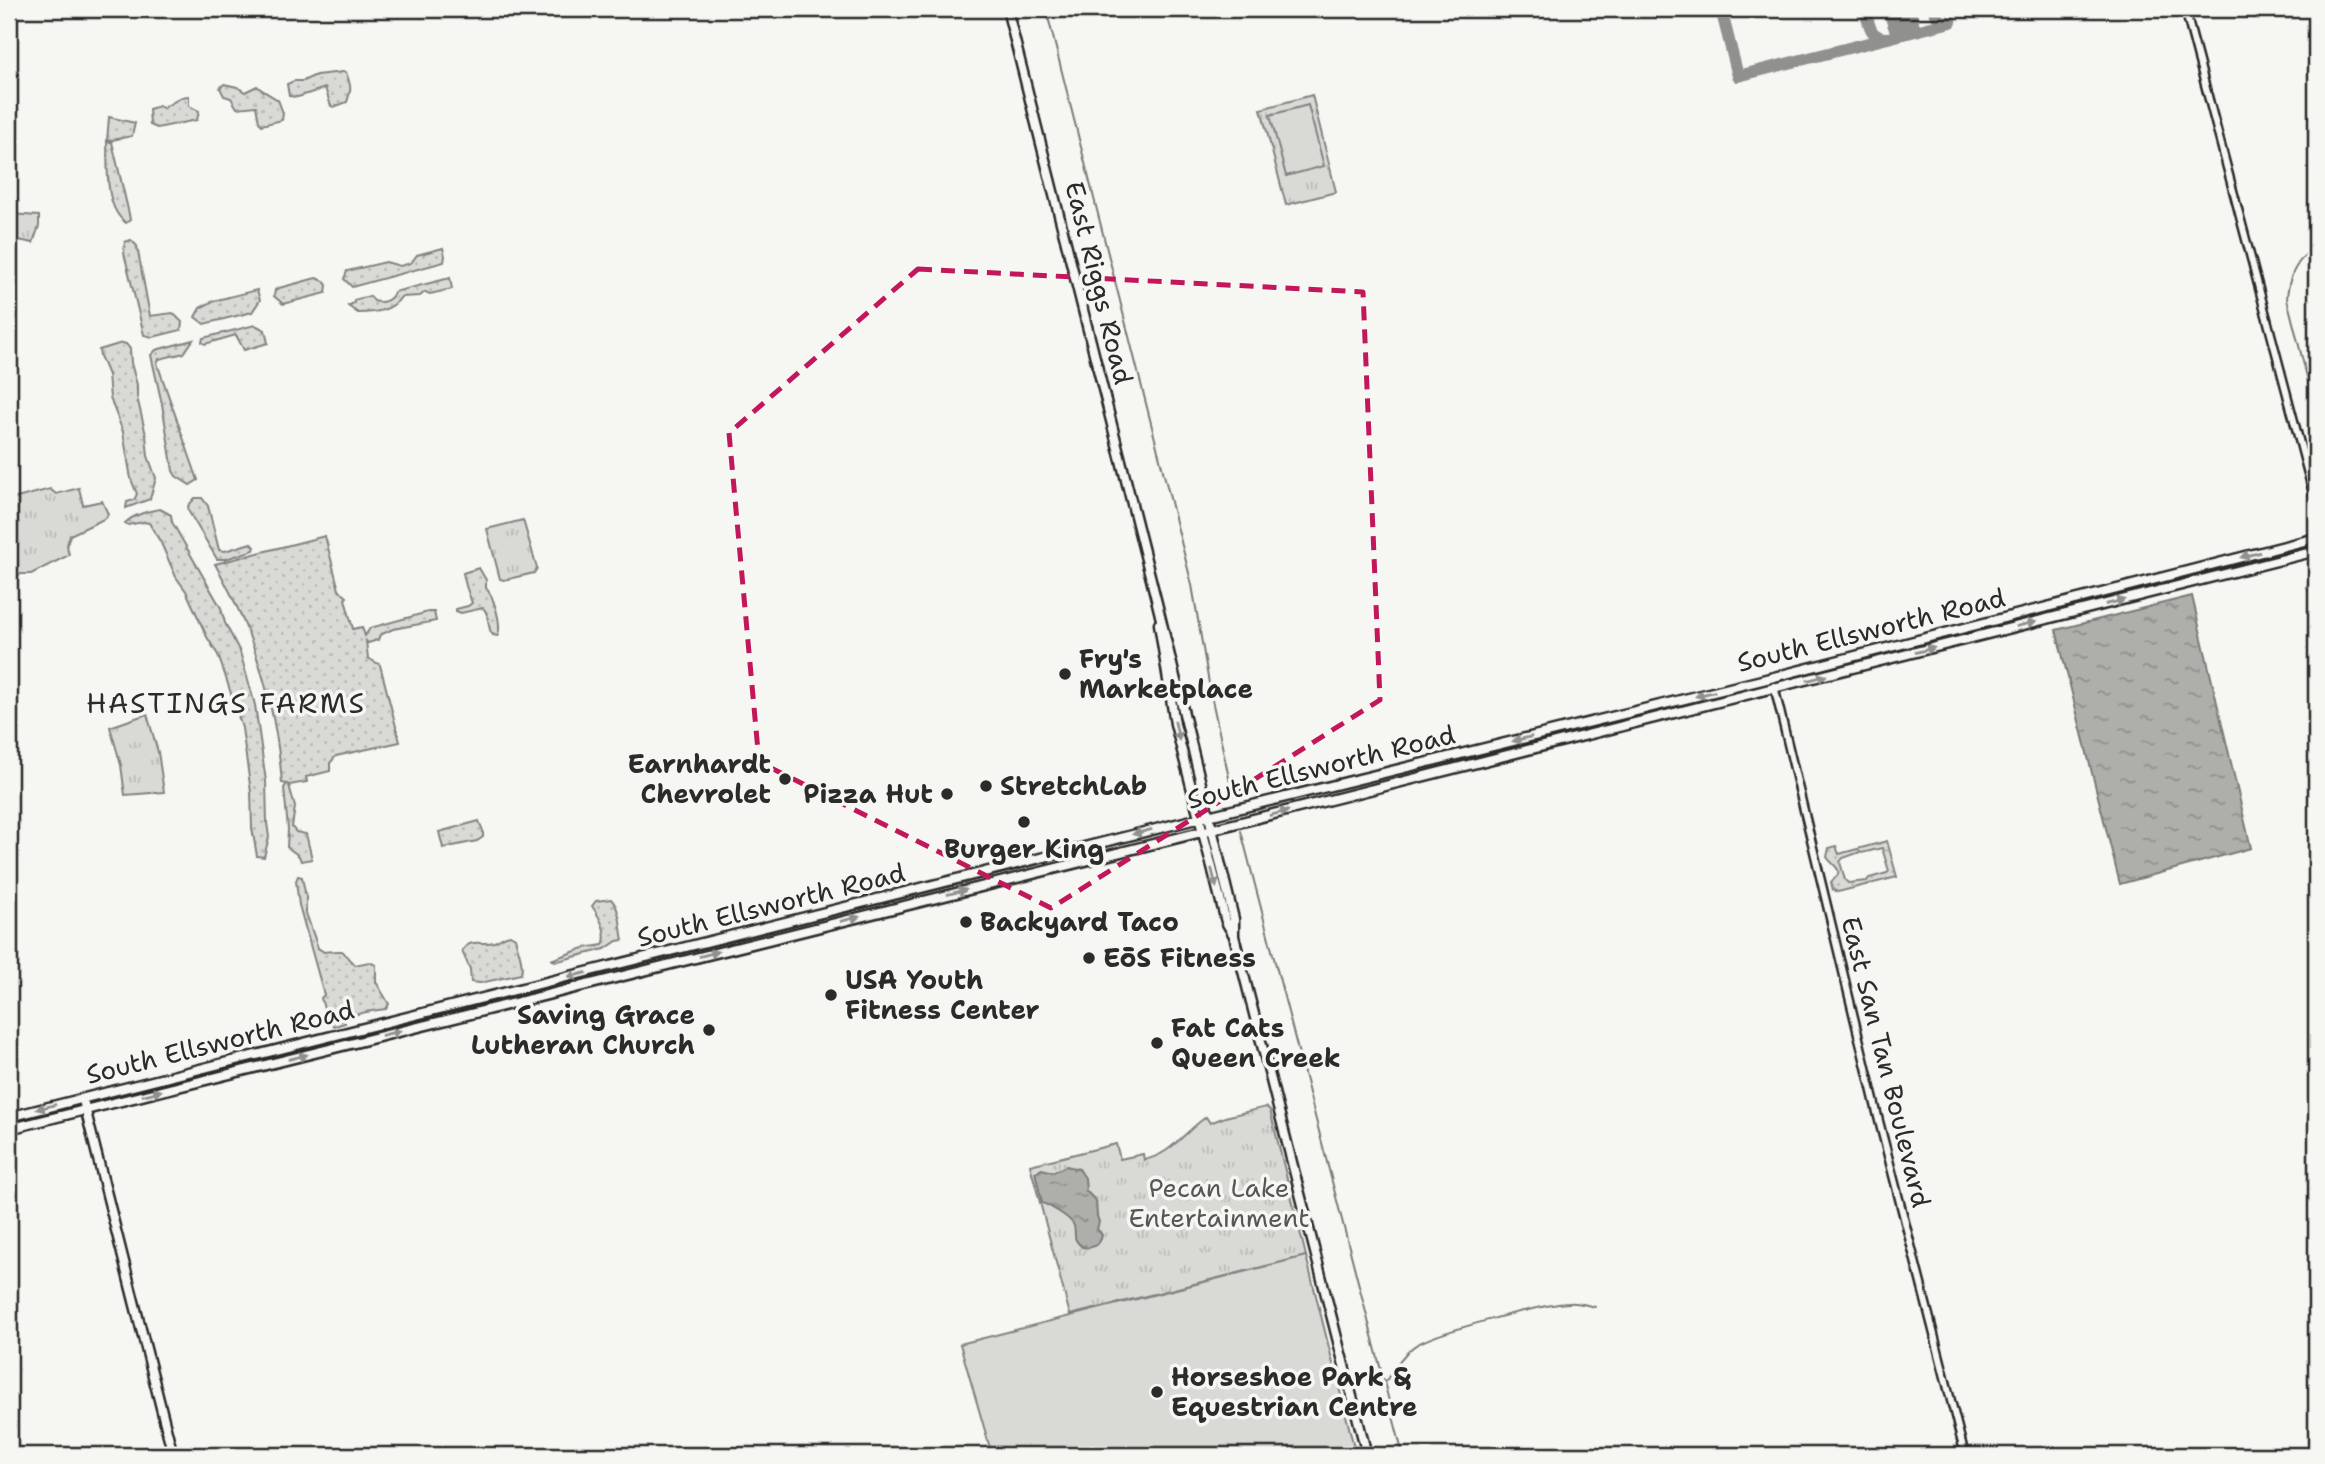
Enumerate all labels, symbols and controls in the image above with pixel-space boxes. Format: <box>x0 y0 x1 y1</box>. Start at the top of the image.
street label: East Riggs Road <box>1057 178 1142 388</box>
one-way arrow <box>2239 550 2261 561</box>
street label: South Ellsworth Road <box>1733 579 2009 680</box>
one-way arrow <box>2104 596 2126 607</box>
one-way arrow <box>2015 618 2037 629</box>
place label: Fry's Marketplace <box>1079 641 1253 706</box>
one-way arrow <box>1915 644 1937 655</box>
marker: Fry's Marketplace <box>1057 666 1073 682</box>
one-way arrow <box>1806 672 1828 683</box>
district label: HASTINGS FARMS <box>86 684 366 722</box>
one-way arrow <box>1694 688 1716 699</box>
street label: South Ellsworth Road <box>1183 716 1459 817</box>
one-way arrow <box>1172 720 1183 742</box>
one-way arrow <box>1511 734 1533 745</box>
place label: Earnhardt Chevrolet <box>627 746 771 811</box>
place label: StretchLab <box>1000 768 1147 803</box>
marker: Earnhardt Chevrolet <box>777 771 793 787</box>
place label: Pizza Hut <box>803 776 933 811</box>
marker: StretchLab <box>978 778 994 794</box>
marker: Pizza Hut <box>939 786 955 802</box>
one-way arrow <box>1268 807 1290 818</box>
marker: Burger King <box>1016 814 1032 830</box>
one-way arrow <box>1131 827 1153 838</box>
place label: Burger King <box>944 831 1104 866</box>
street label: South Ellsworth Road <box>633 854 909 955</box>
one-way arrow <box>1209 867 1220 889</box>
one-way arrow <box>947 886 969 897</box>
place label: Backyard Taco <box>980 904 1179 939</box>
one-way arrow <box>839 913 861 924</box>
street label: East San Tan Boulevard <box>1833 913 1940 1211</box>
marker: Backyard Taco <box>958 914 974 930</box>
place label: EōS Fitness <box>1103 940 1256 975</box>
one-way arrow <box>698 948 720 959</box>
marker: EōS Fitness <box>1081 950 1097 966</box>
place label: USA Youth Fitness Center <box>845 962 1040 1027</box>
one-way arrow <box>566 970 588 981</box>
marker: USA Youth Fitness Center <box>823 987 839 1003</box>
street label: South Ellsworth Road <box>82 991 358 1092</box>
place label: Saving Grace Lutheran Church <box>471 997 695 1062</box>
place label: Fat Cats Queen Creek <box>1171 1010 1341 1075</box>
marker: Saving Grace Lutheran Church <box>701 1022 717 1038</box>
one-way arrow <box>380 1027 402 1038</box>
marker: Fat Cats Queen Creek <box>1149 1035 1165 1051</box>
one-way arrow <box>287 1051 309 1062</box>
one-way arrow <box>141 1088 163 1099</box>
one-way arrow <box>35 1102 57 1113</box>
park label: Pecan Lake Entertainment <box>1128 1170 1310 1235</box>
place label: Horseshoe Park & Equestrian Centre <box>1171 1359 1418 1424</box>
marker: Horseshoe Park & Equestrian Centre <box>1149 1384 1165 1400</box>

